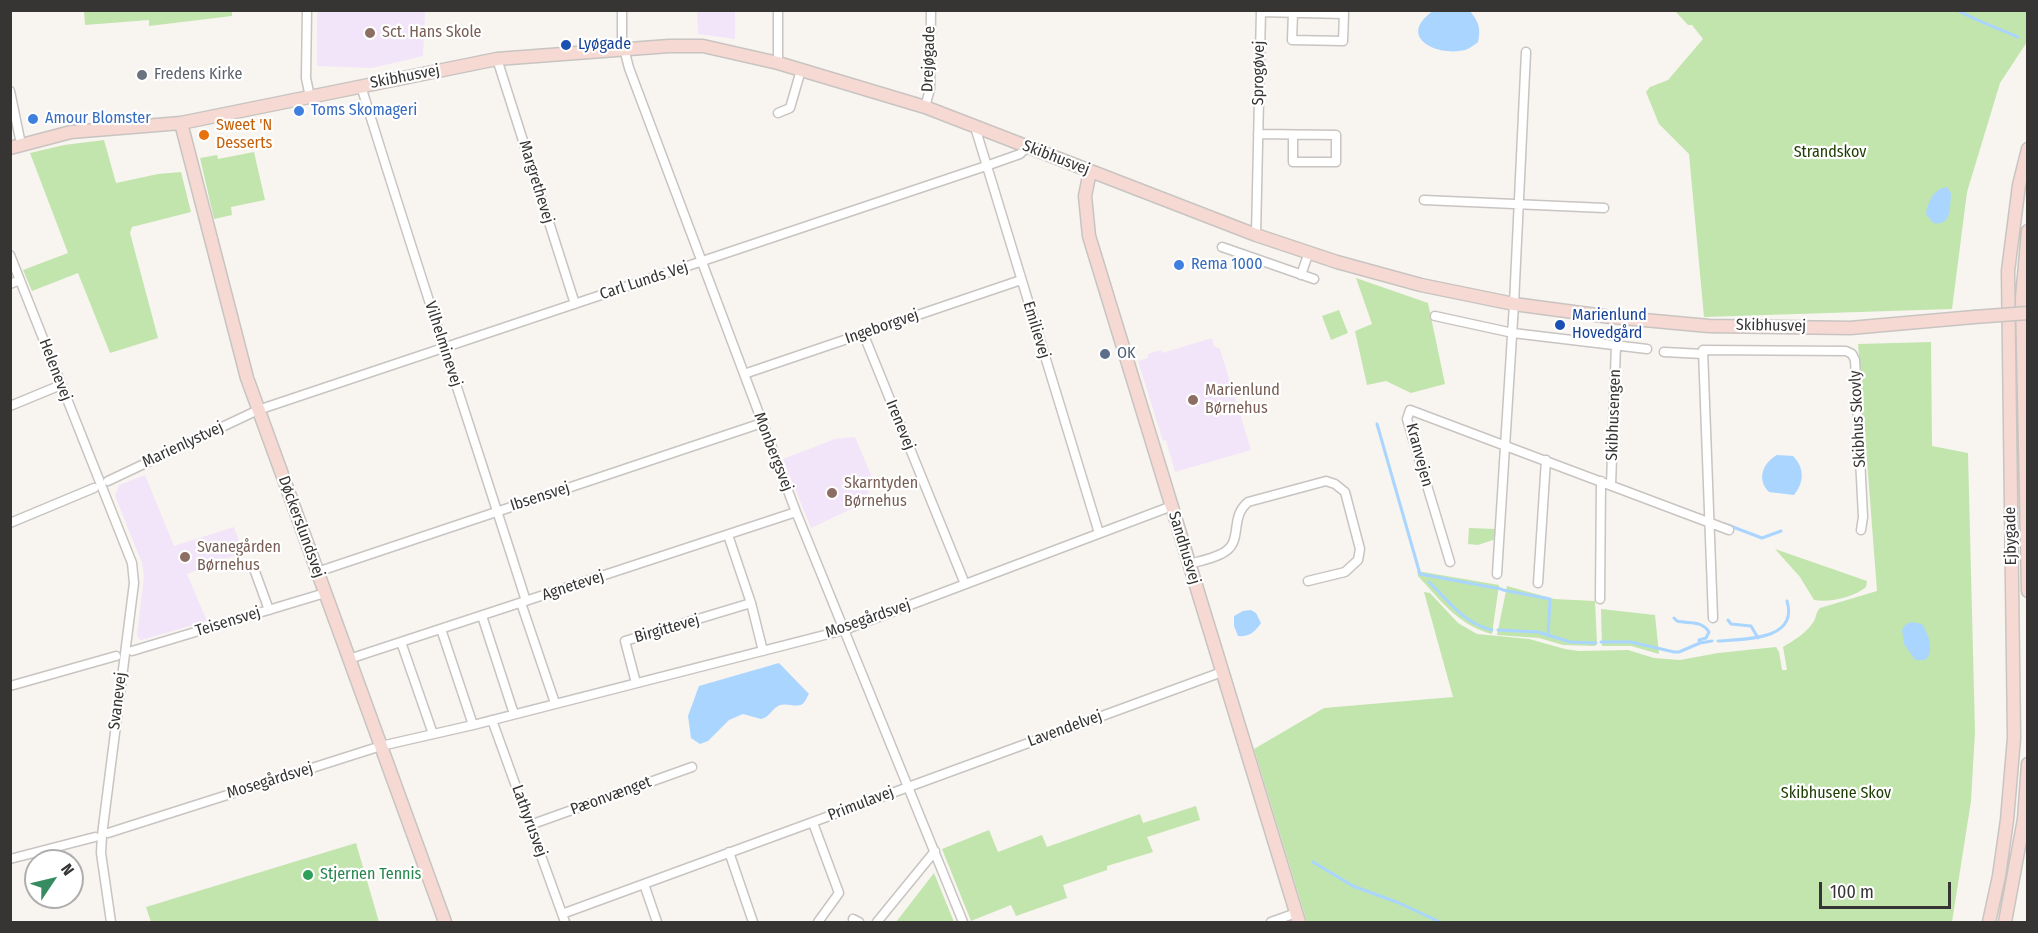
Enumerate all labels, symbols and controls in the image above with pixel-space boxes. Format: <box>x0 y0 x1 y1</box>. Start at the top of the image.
place label: Sct. Hans Skole <box>382 23 482 43</box>
marker: Sct. Hans Skole <box>363 26 377 40</box>
street label: Drejøgade <box>918 26 940 92</box>
place label: Lyøgade <box>578 35 631 55</box>
marker: Lyøgade <box>559 38 573 52</box>
street label: Sprogøvej <box>1249 41 1269 105</box>
street label: Skibhusvej <box>369 61 441 93</box>
place label: Fredens Kirke <box>154 65 242 85</box>
marker: Fredens Kirke <box>135 68 149 82</box>
place label: Toms Skomageri <box>311 101 417 121</box>
marker: Toms Skomageri <box>292 104 306 118</box>
place label: Amour Blomster <box>45 109 151 129</box>
marker: Amour Blomster <box>26 112 40 126</box>
place label: Sweet 'N Desserts <box>216 116 272 154</box>
marker: Sweet 'N Desserts <box>197 128 211 142</box>
street label: Skibhusvej <box>1020 136 1092 180</box>
street label: Margrethevej <box>514 138 558 226</box>
park label: Strandskov <box>1794 143 1866 163</box>
place label: Rema 1000 <box>1191 255 1263 275</box>
street label: Carl Lunds Vej <box>597 258 691 304</box>
marker: Rema 1000 <box>1172 258 1186 272</box>
street label: Vilhelminevej <box>420 299 466 389</box>
street label: Emilievej <box>1018 299 1054 361</box>
street label: Ingeborgvej <box>843 305 921 349</box>
place label: Marienlund Hovedgård <box>1572 306 1647 344</box>
street label: Skibhusvej <box>1736 316 1806 336</box>
marker: Marienlund Hovedgård <box>1553 318 1567 332</box>
street label: Helenevej <box>34 336 76 404</box>
place label: OK <box>1117 344 1136 364</box>
marker: OK <box>1098 347 1112 361</box>
street label: Skibhusengen <box>1603 369 1625 461</box>
street label: Skibhus Skovly <box>1846 370 1870 468</box>
place label: Marienlund Børnehus <box>1205 381 1280 419</box>
marker: Marienlund Børnehus <box>1186 393 1200 407</box>
street label: Irenevej <box>881 397 919 453</box>
street label: Monbergsvej <box>749 410 797 494</box>
street label: Marienlystvej <box>139 418 227 472</box>
street label: Kranvejen <box>1401 421 1437 489</box>
street label: Døckerslundsvej <box>274 473 328 581</box>
place label: Skarntyden Børnehus <box>844 474 918 512</box>
street label: Ibsensvej <box>508 478 572 516</box>
marker: Skarntyden Børnehus <box>825 486 839 500</box>
street label: Ejbygade <box>2001 507 2021 565</box>
street label: Sandhusvej <box>1164 509 1204 587</box>
place label: Svanegården Børnehus <box>197 538 281 576</box>
marker: Svanegården Børnehus <box>178 550 192 564</box>
street label: Agnetevej <box>540 567 606 605</box>
street label: Mosegårdsvej <box>823 595 913 643</box>
street label: Teisensvej <box>193 603 263 641</box>
street label: Birgittevej <box>632 611 702 647</box>
street label: Svanevej <box>105 671 131 731</box>
street label: Lavendelvej <box>1025 707 1105 751</box>
street label: Mosegårdsvej <box>225 759 315 803</box>
street label: Pæonvænget <box>568 773 654 819</box>
street label: Lathyrusvej <box>507 782 551 860</box>
street label: Primulavej <box>825 783 897 825</box>
park label: Skibhusene Skov <box>1781 784 1891 804</box>
north arrow <box>24 849 84 909</box>
text: N <box>57 860 78 879</box>
place label: Stjernen Tennis <box>320 865 421 885</box>
marker: Stjernen Tennis <box>301 868 315 882</box>
scale bar <box>1822 870 1954 908</box>
text: 100 m <box>1830 881 1874 903</box>

